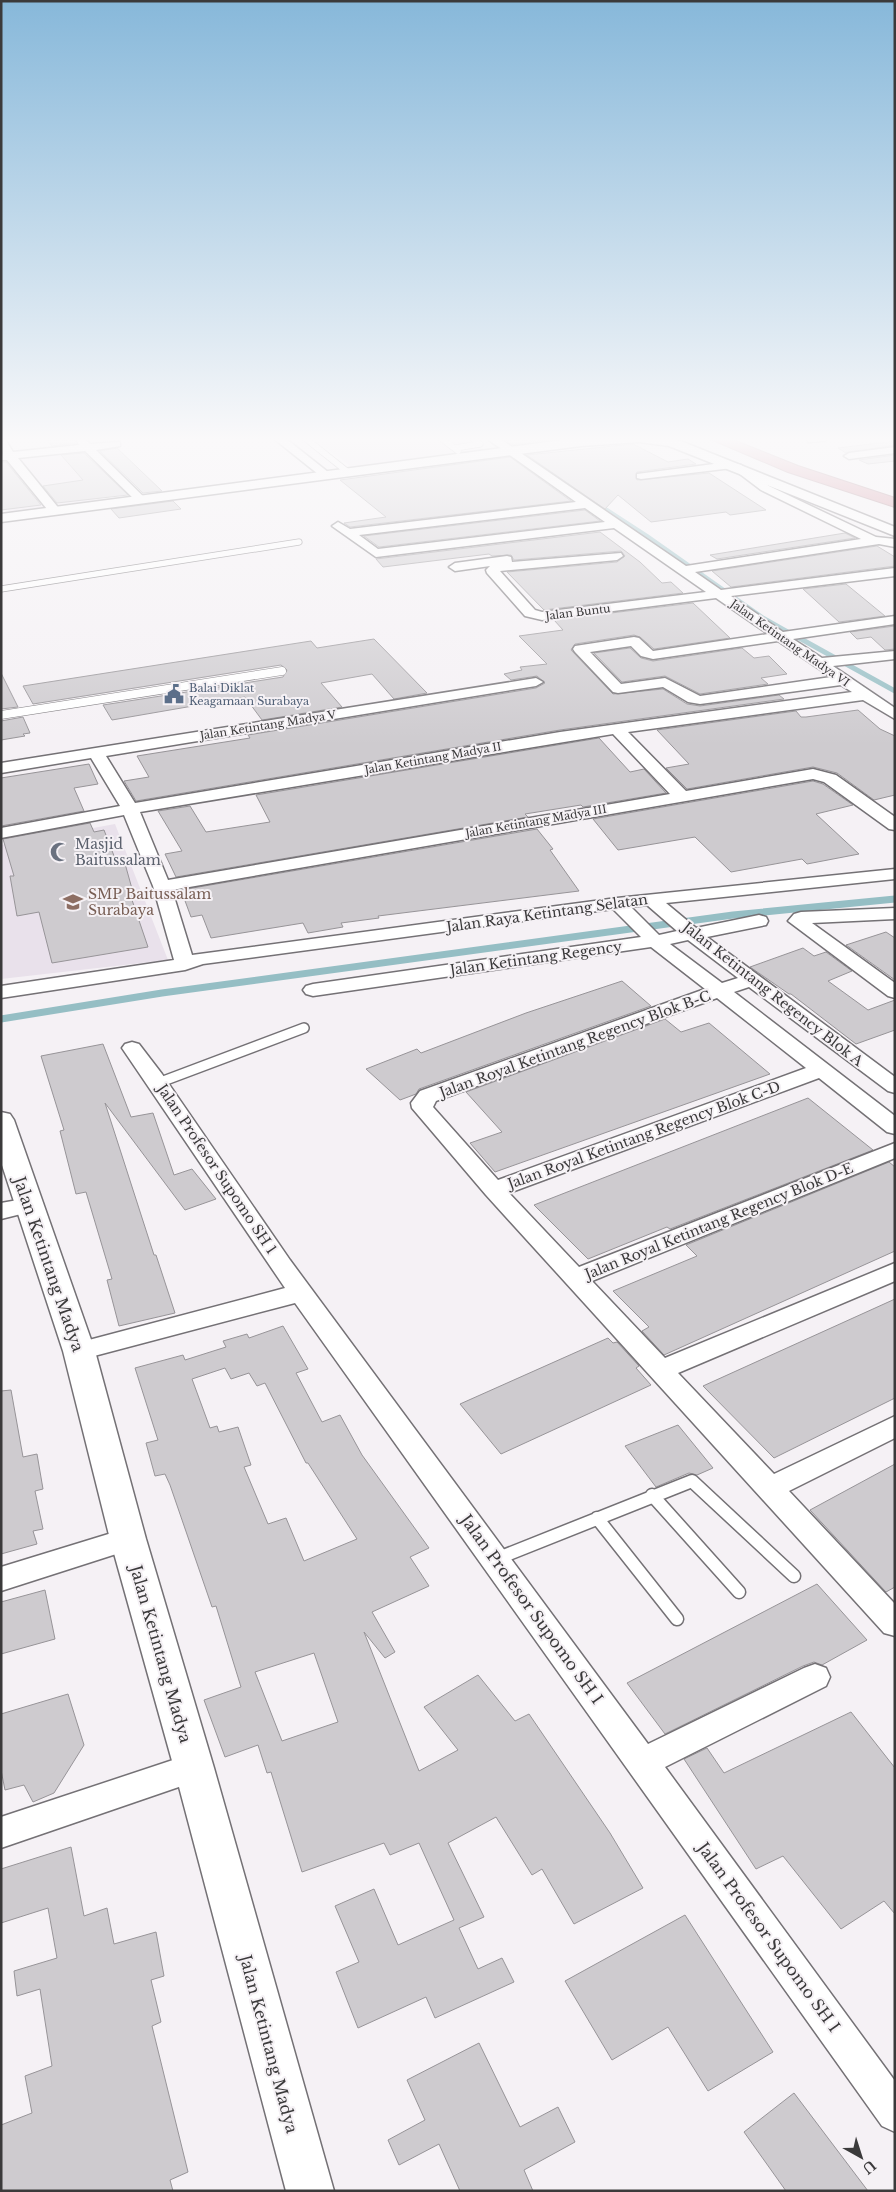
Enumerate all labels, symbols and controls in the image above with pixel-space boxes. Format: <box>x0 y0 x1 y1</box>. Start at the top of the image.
street label: Jalan Ketintang Madya VI <box>726 595 853 690</box>
street label: Jalan Buntu <box>543 601 612 623</box>
place label: Balai Diklat Keagamaan Surabaya <box>189 681 310 708</box>
public building icon: Balai Diklat Keagamaan Surabaya <box>163 683 185 705</box>
street label: Jalan Ketintang Madya V <box>197 707 337 743</box>
street label: Jalan Ketintang Madya II <box>362 739 503 777</box>
street label: Jalan Ketintang Madya III <box>462 802 608 841</box>
place label: Masjid Baitussalam <box>75 835 161 869</box>
mosque icon: Masjid Baitussalam <box>49 841 71 863</box>
place label: SMP Baitussalam Surabaya <box>88 885 211 919</box>
street label: Jalan Raya Ketintang Selatan <box>443 890 649 936</box>
school or university icon: SMP Baitussalam Surabaya <box>62 891 84 913</box>
street label: Jalan Ketintang Regency Blok A <box>678 917 867 1070</box>
street label: Jalan Ketintang Regency <box>447 937 623 979</box>
street label: Jalan Royal Ketintang Regency Blok B-C <box>435 986 713 1102</box>
street label: Jalan Royal Ketintang Regency Blok C-D <box>503 1077 783 1194</box>
street label: Jalan Profesor Supomo SH 1 <box>152 1079 281 1257</box>
street label: Jalan Royal Ketintang Regency Blok D-E <box>580 1159 856 1284</box>
street label: Jalan Ketintang Madya <box>9 1172 88 1354</box>
street label: Jalan Profesor Supomo SH I <box>455 1509 607 1708</box>
street label: Jalan Ketintang Madya <box>125 1561 196 1745</box>
street label: Jalan Profesor Supomo SH I <box>692 1837 844 2036</box>
street label: Jalan Ketintang Madya <box>235 1951 303 2136</box>
north arrow <box>836 2132 886 2182</box>
text: U <box>858 2156 880 2178</box>

